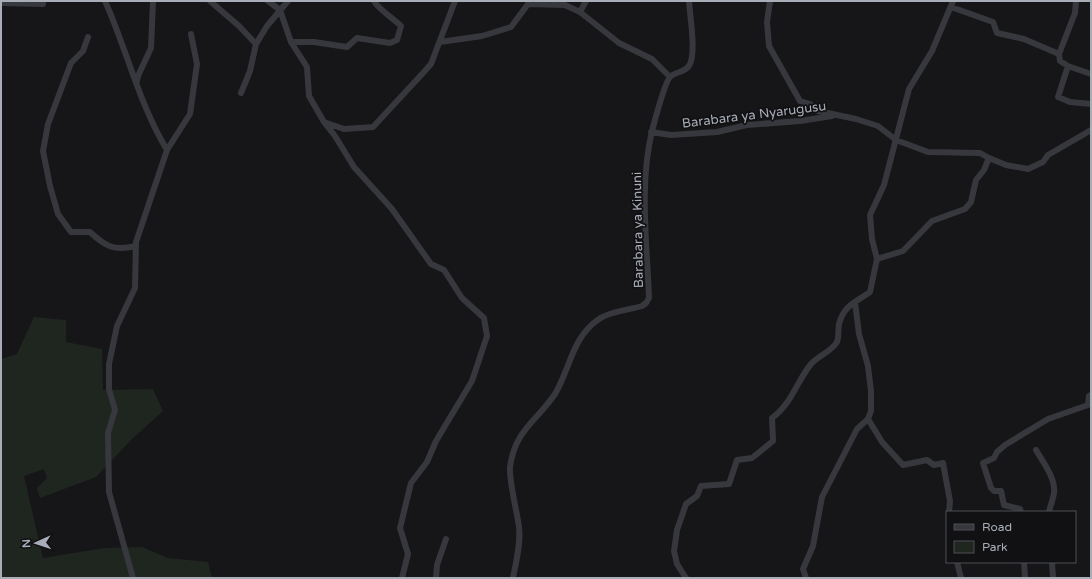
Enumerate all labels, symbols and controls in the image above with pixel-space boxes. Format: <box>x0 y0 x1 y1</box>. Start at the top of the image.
street label: Barabara ya Nyarugusu <box>681 98 827 132</box>
street label: Barabara ya Kinuni <box>629 172 647 288</box>
legend <box>946 511 1076 563</box>
text: Road <box>982 520 1012 534</box>
north arrow <box>16 523 56 563</box>
text: N <box>20 539 33 548</box>
text: Park <box>982 540 1008 554</box>

